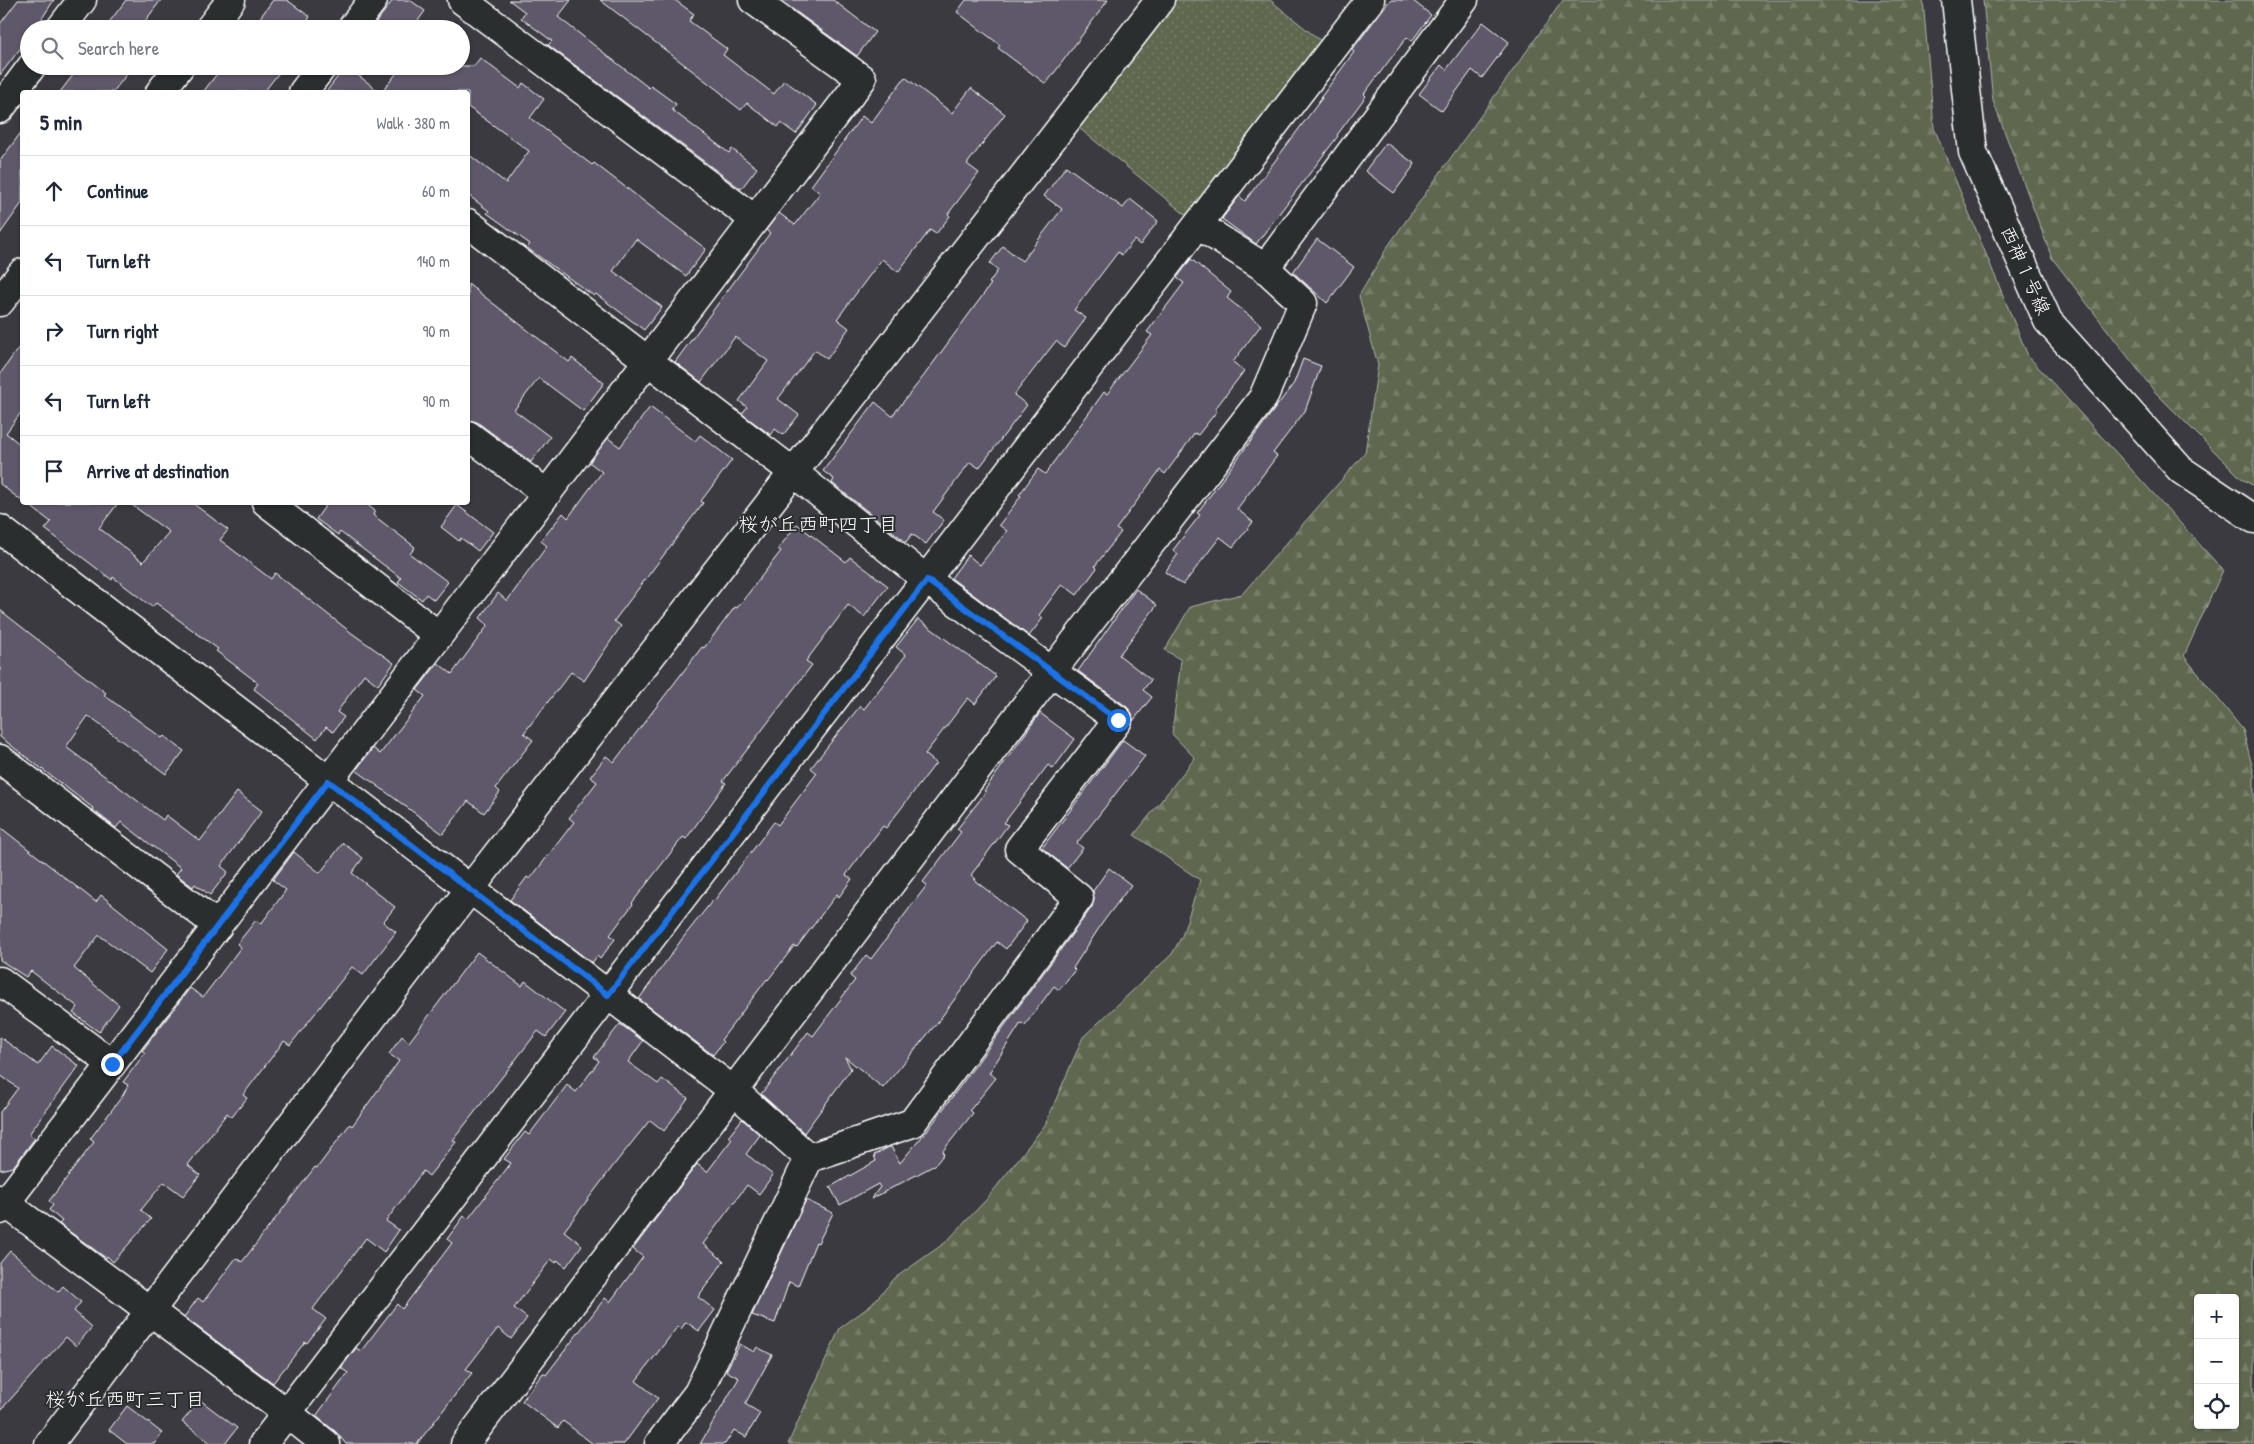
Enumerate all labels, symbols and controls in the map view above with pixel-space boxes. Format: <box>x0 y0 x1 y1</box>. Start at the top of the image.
search box <box>20 20 470 75</box>
icon: search <box>38 34 66 62</box>
text: Search here <box>78 35 159 61</box>
text: 5 min <box>40 108 82 137</box>
text: Walk · 380 m <box>377 112 450 134</box>
icon: ahead <box>40 177 68 205</box>
text: Continue <box>87 178 148 204</box>
text: 60 m <box>422 180 450 202</box>
street label: 西神１号線 <box>1995 221 2057 319</box>
icon: left <box>40 247 68 275</box>
text: Turn left <box>87 248 150 274</box>
text: 140 m <box>416 250 450 272</box>
icon: right <box>40 317 68 345</box>
text: Turn right <box>87 318 158 344</box>
text: 90 m <box>422 320 450 342</box>
icon: left <box>40 387 68 415</box>
text: Turn left <box>87 388 150 414</box>
text: 90 m <box>422 390 450 412</box>
icon: arrive <box>40 457 68 485</box>
text: Arrive at destination <box>87 458 229 484</box>
district label: 桜が丘西町四丁目 <box>738 510 898 537</box>
route start <box>1107 709 1130 732</box>
route end <box>101 1053 124 1076</box>
map controls <box>2194 1294 2239 1429</box>
button: + <box>2194 1294 2239 1339</box>
button: − <box>2194 1339 2239 1384</box>
button: locate <box>2194 1384 2239 1429</box>
district label: 桜が丘西町三丁目 <box>45 1385 205 1412</box>

